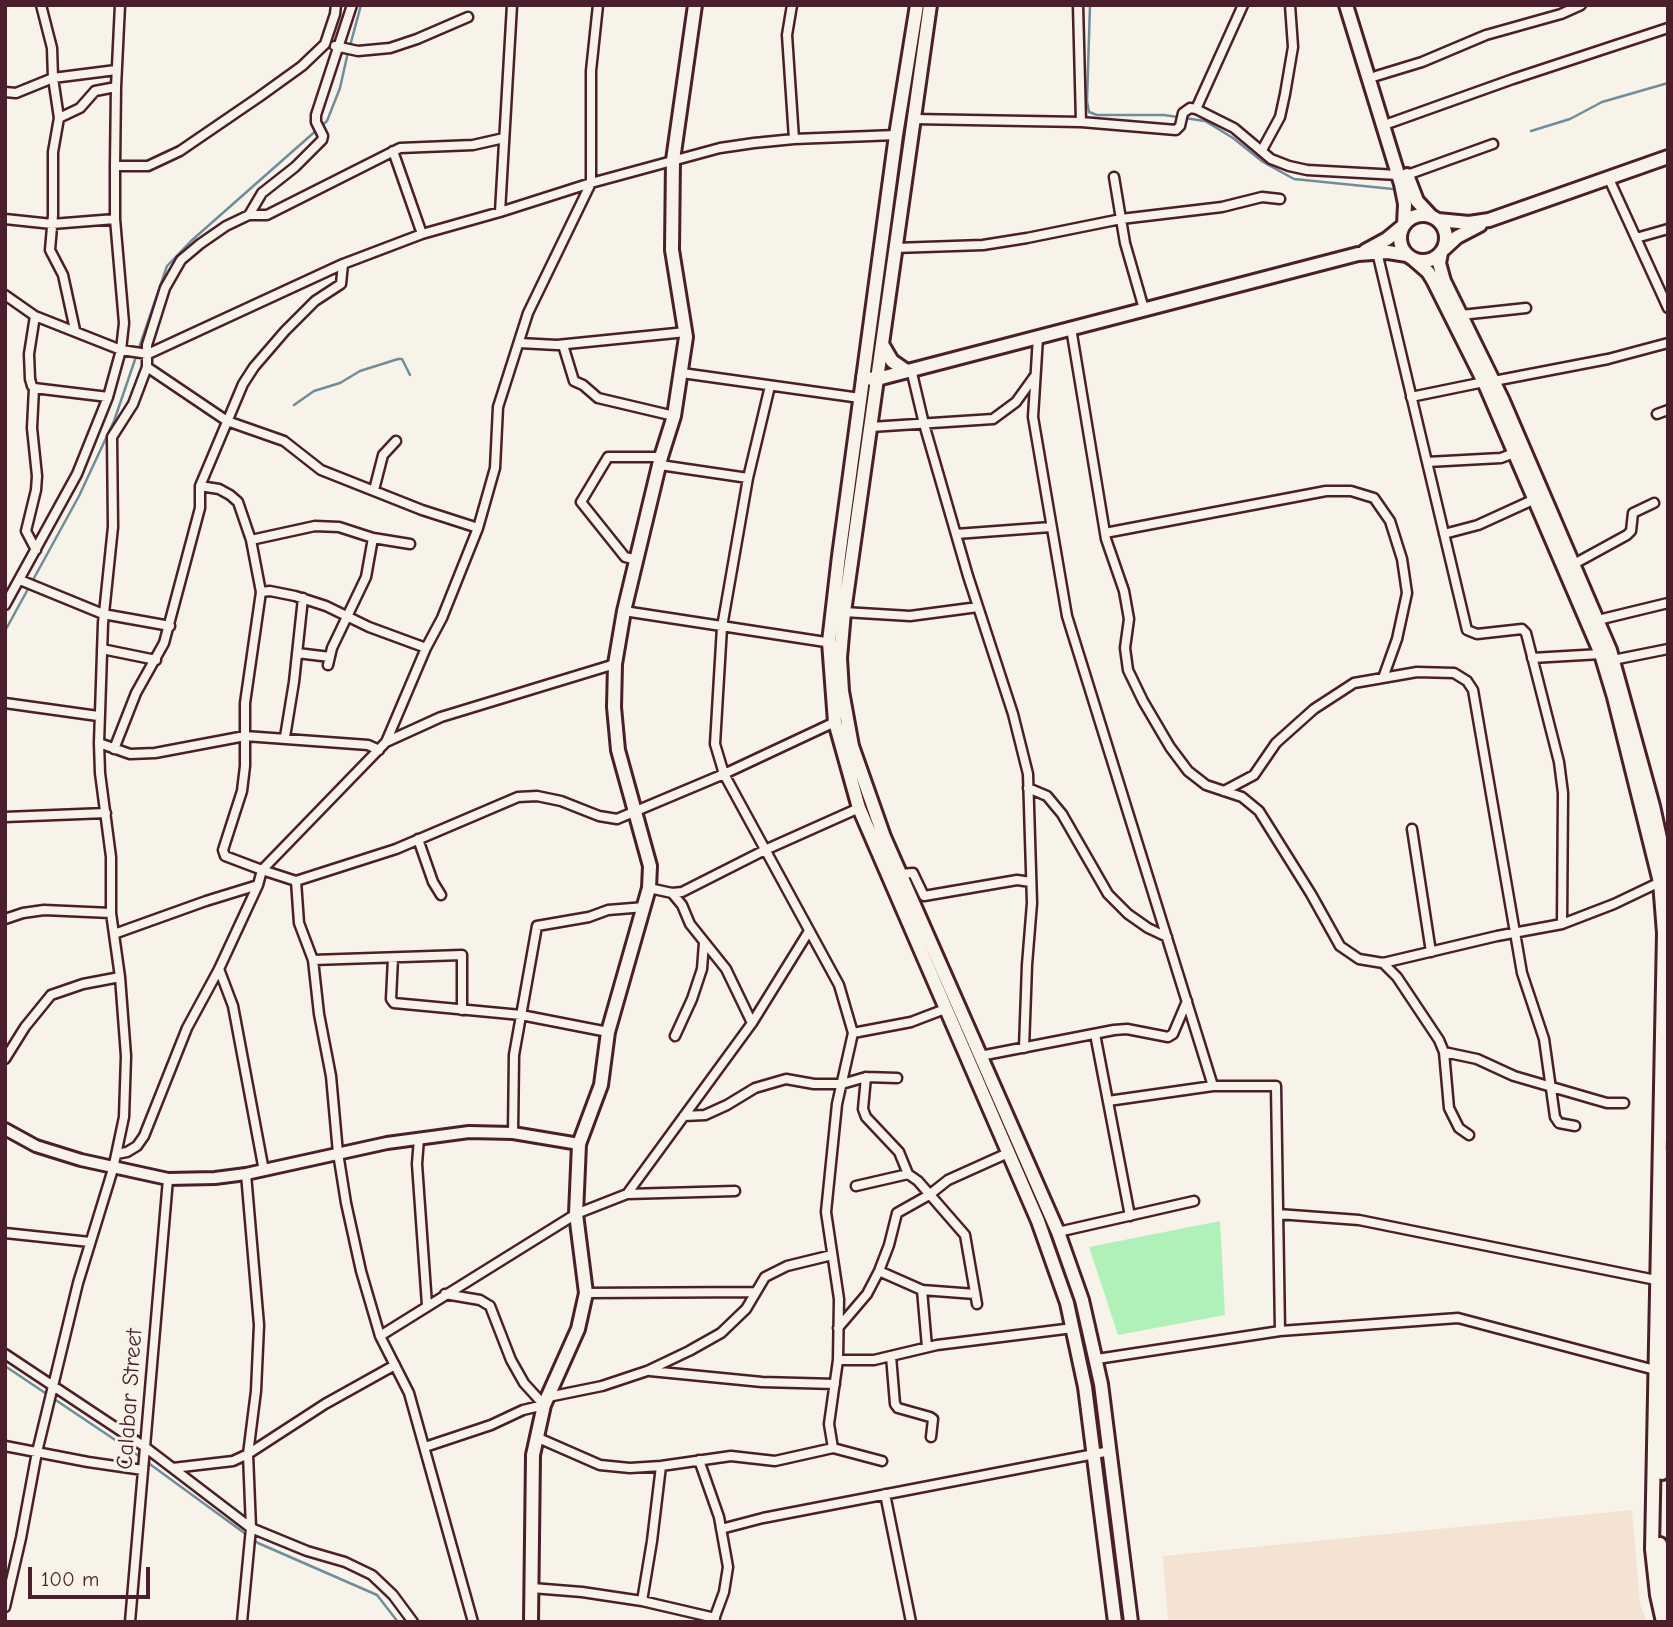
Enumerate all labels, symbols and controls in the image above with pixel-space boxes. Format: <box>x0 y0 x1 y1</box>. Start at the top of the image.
street label: Calabar Street <box>111 1327 149 1471</box>
scale bar <box>32 1554 154 1598</box>
text: 100 m <box>41 1567 99 1591</box>

